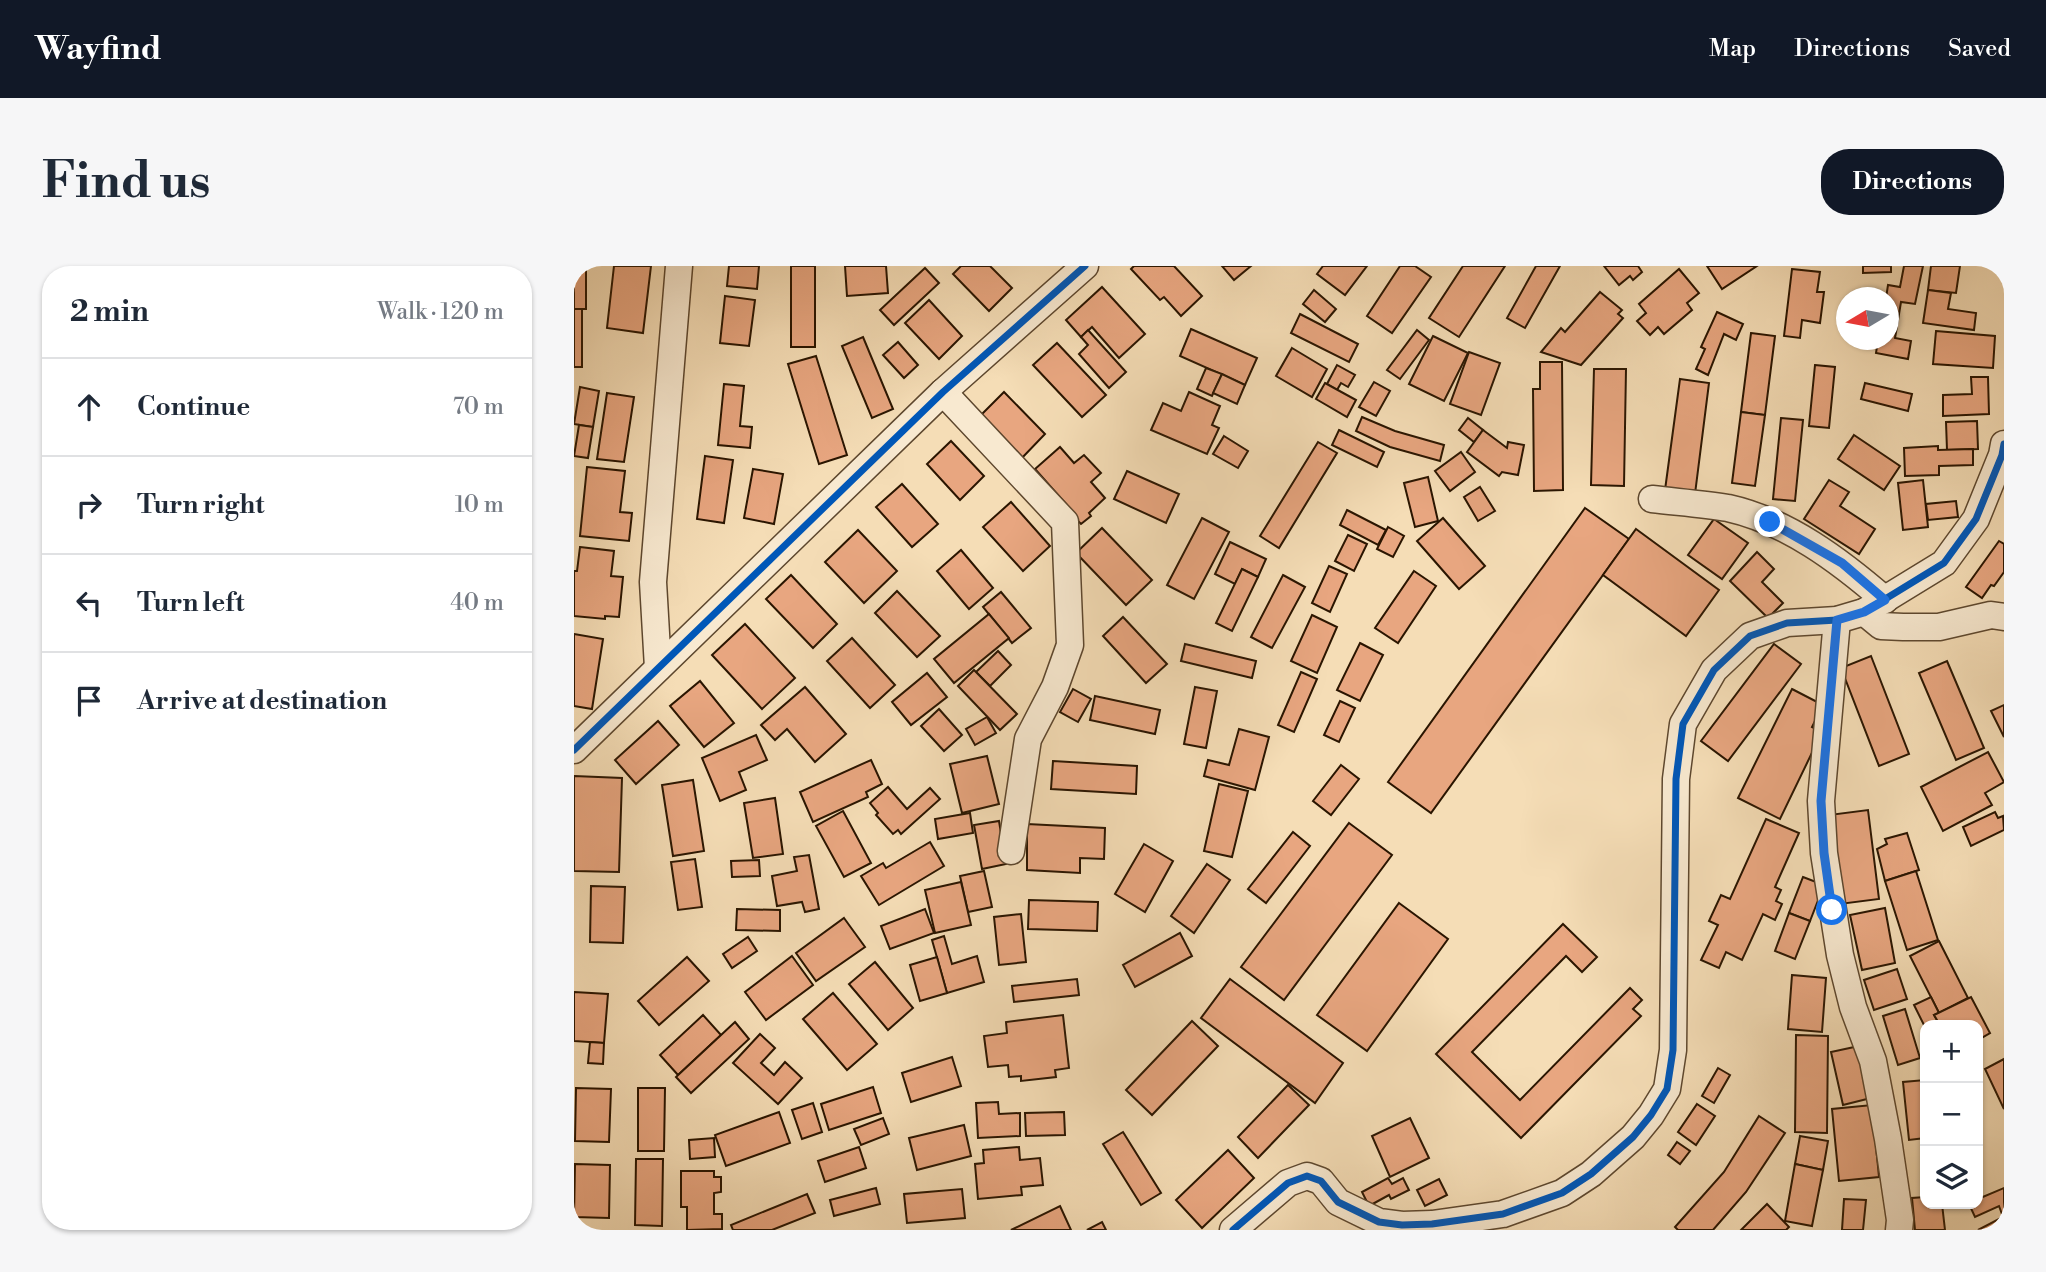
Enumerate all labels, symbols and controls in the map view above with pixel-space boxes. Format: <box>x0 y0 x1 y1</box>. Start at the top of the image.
text: Wayfind <box>35 29 162 70</box>
text: Map <box>1709 34 1756 64</box>
text: Directions <box>1794 34 1910 64</box>
text: Saved <box>1948 34 2011 64</box>
button: Directions <box>1821 149 2004 215</box>
text: Find us <box>42 152 211 213</box>
north arrow <box>1836 287 1899 350</box>
text: 2 min <box>70 293 149 331</box>
text: Walk · 120 m <box>377 298 504 326</box>
icon: ahead <box>70 388 108 426</box>
text: Continue <box>137 391 250 423</box>
text: 70 m <box>453 393 504 421</box>
icon: right <box>70 486 108 524</box>
text: Turn right <box>137 489 265 521</box>
text: 10 m <box>455 491 504 519</box>
route end <box>1754 506 1785 537</box>
icon: left <box>70 584 108 622</box>
text: Turn left <box>137 587 245 619</box>
text: 40 m <box>450 589 504 617</box>
icon: arrive <box>70 682 108 720</box>
text: Arrive at destination <box>137 685 387 717</box>
route start <box>1816 894 1847 925</box>
map controls <box>1920 1020 1983 1209</box>
button: + <box>1920 1020 1983 1083</box>
button: − <box>1920 1083 1983 1146</box>
button: layers <box>1920 1146 1983 1209</box>

